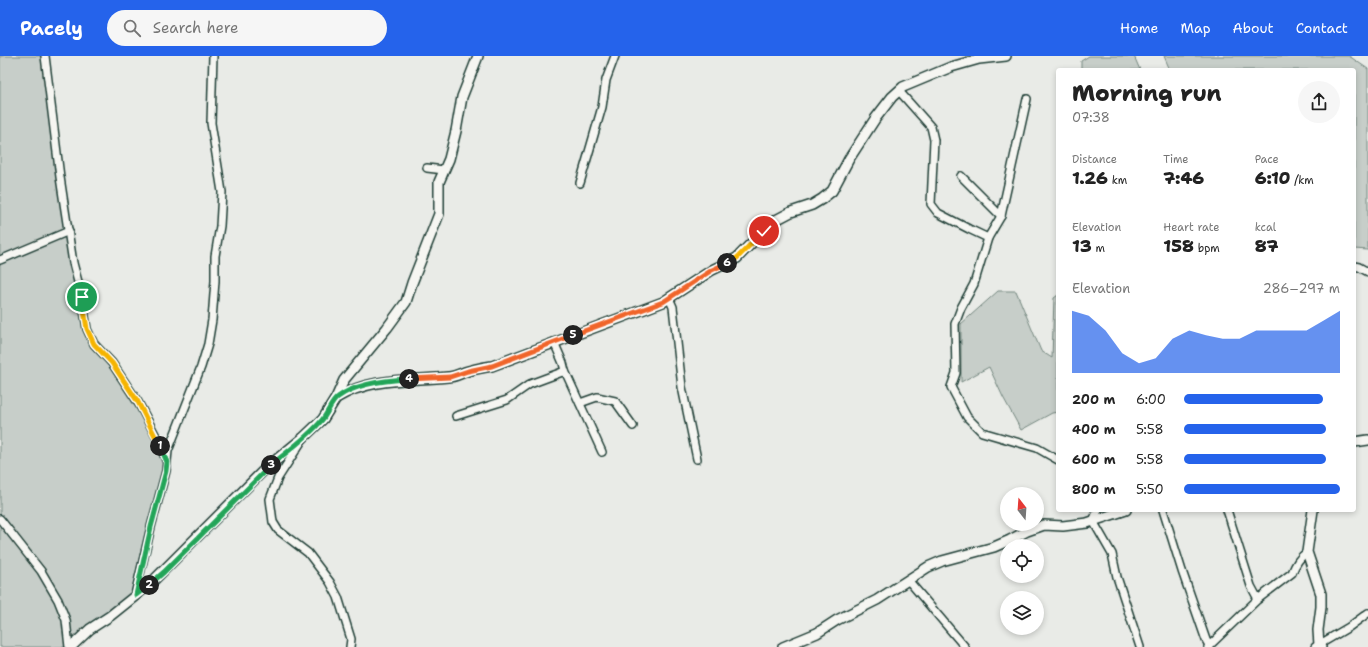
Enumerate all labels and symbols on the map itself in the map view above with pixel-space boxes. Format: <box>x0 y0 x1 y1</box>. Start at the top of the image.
pin <box>747 214 781 248</box>
pin: 6 <box>717 253 737 273</box>
pin <box>65 280 99 314</box>
pin: 5 <box>563 325 583 345</box>
pin: 4 <box>399 369 419 389</box>
pin: 1 <box>150 436 170 456</box>
pin: 3 <box>261 455 281 475</box>
north arrow <box>1000 487 1044 531</box>
pin: 2 <box>139 575 159 595</box>

